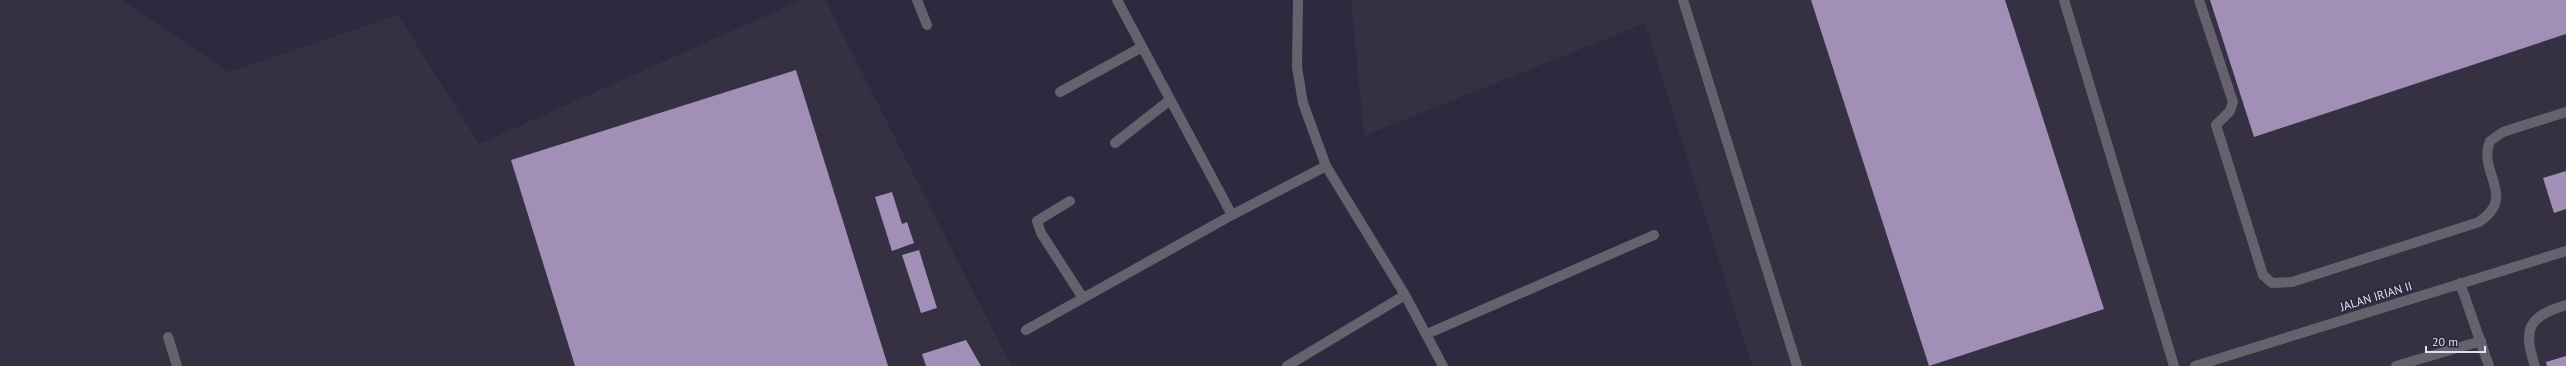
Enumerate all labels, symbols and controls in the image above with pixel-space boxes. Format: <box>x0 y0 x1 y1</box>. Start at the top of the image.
street label: JALAN IRIAN II <box>2337 278 2414 314</box>
scale bar <box>2426 328 2485 354</box>
text: 20 m <box>2432 334 2458 349</box>

